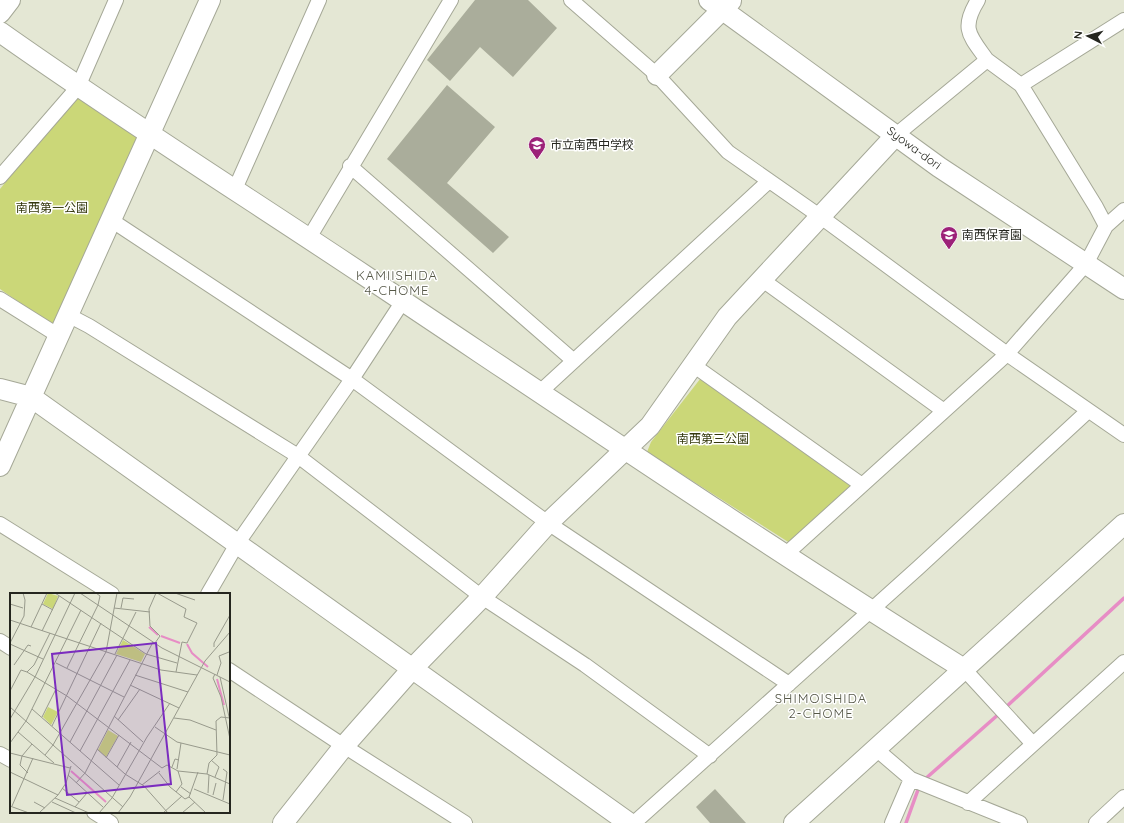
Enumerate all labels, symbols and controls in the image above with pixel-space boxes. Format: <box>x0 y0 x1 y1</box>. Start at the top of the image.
north arrow <box>1068 16 1108 56</box>
text: N <box>1071 30 1085 40</box>
street label: Syowa-dori <box>884 123 944 172</box>
school or university icon: 市立南西中学校 <box>527 135 547 160</box>
place label: 市立南西中学校 <box>550 137 634 152</box>
park label: 南西第一公園 <box>16 200 88 215</box>
school or university icon: 南西保育園 <box>939 225 959 250</box>
place label: 南西保育園 <box>962 227 1022 242</box>
district label: KAMIISHIDA 4-CHOME <box>356 267 438 298</box>
park label: 南西第三公園 <box>677 431 749 446</box>
inset map <box>10 593 230 813</box>
district label: SHIMOISHIDA 2-CHOME <box>775 690 867 721</box>

